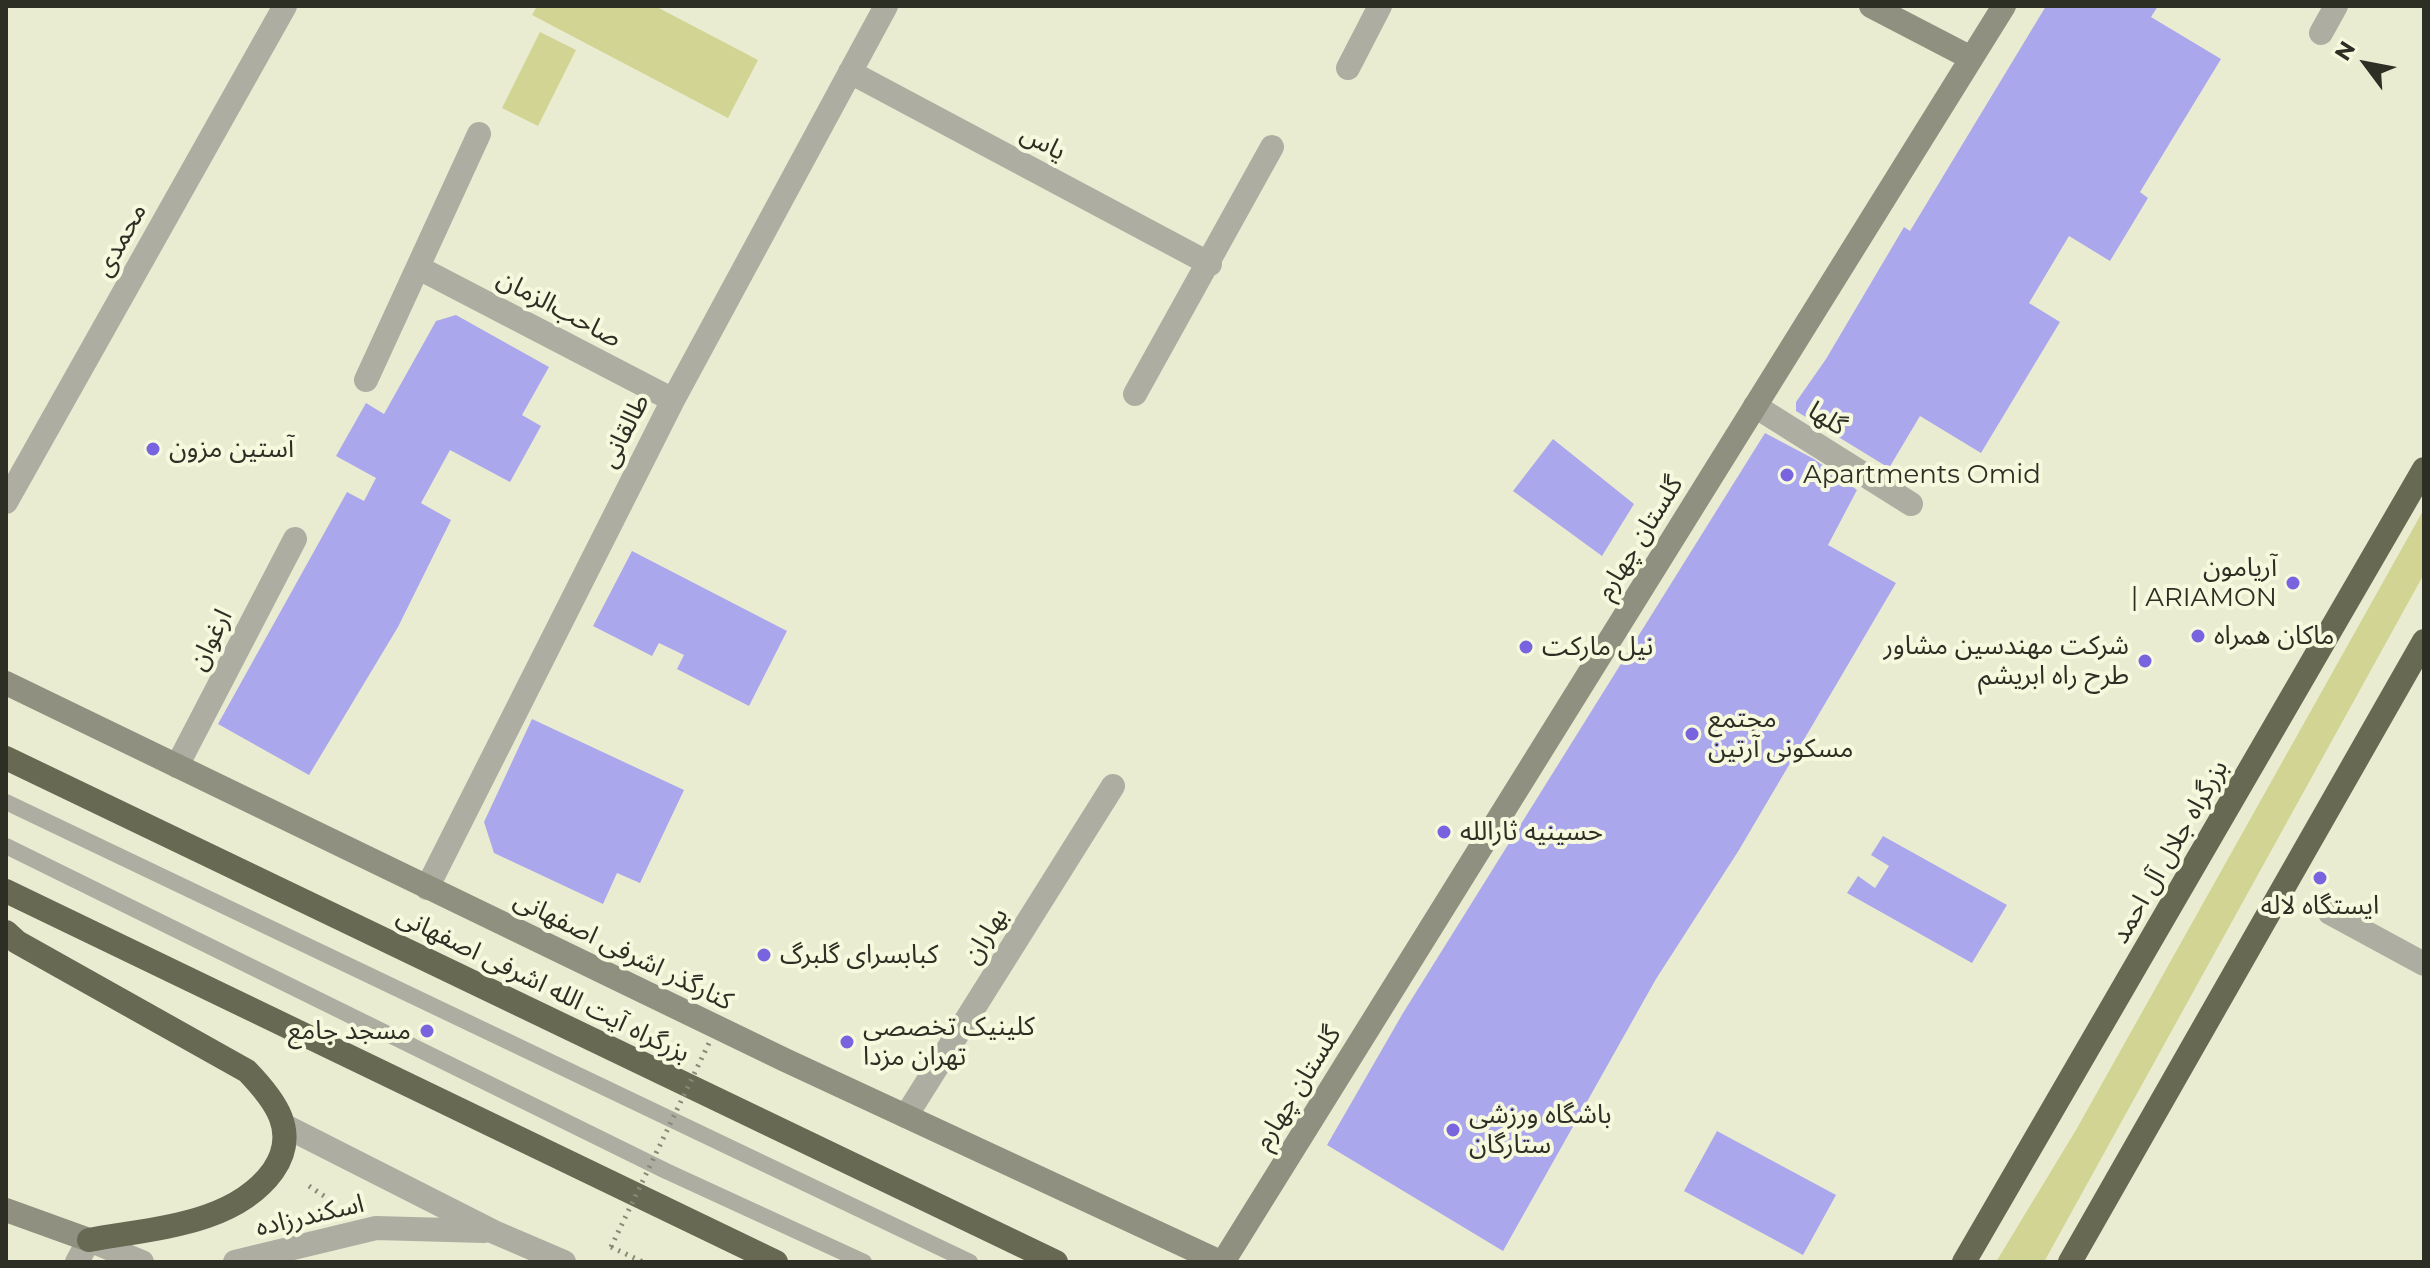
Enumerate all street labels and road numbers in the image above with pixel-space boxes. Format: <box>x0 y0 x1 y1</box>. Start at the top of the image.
street label: یاس <box>1015 118 1071 168</box>
street label: محمدی <box>88 198 154 282</box>
street label: صاحب‌الزمان <box>492 263 626 355</box>
street label: طالقانی <box>593 389 657 473</box>
street label: گلها <box>1802 395 1852 443</box>
street label: گلستان چهارم <box>1590 471 1690 605</box>
street label: ارغوان <box>182 604 240 676</box>
street label: بزرگراه جلال آل احمد <box>2105 755 2235 949</box>
street label: کنارگذر اشرفی اصفهانی <box>508 884 738 1018</box>
street label: بزرگراه آیت الله اشرفی اصفهانی <box>391 900 695 1070</box>
street label: بهاران <box>957 902 1015 970</box>
street label: گلستان چهارم <box>1248 1021 1348 1155</box>
street label: اسکندرزاده <box>253 1188 367 1244</box>

